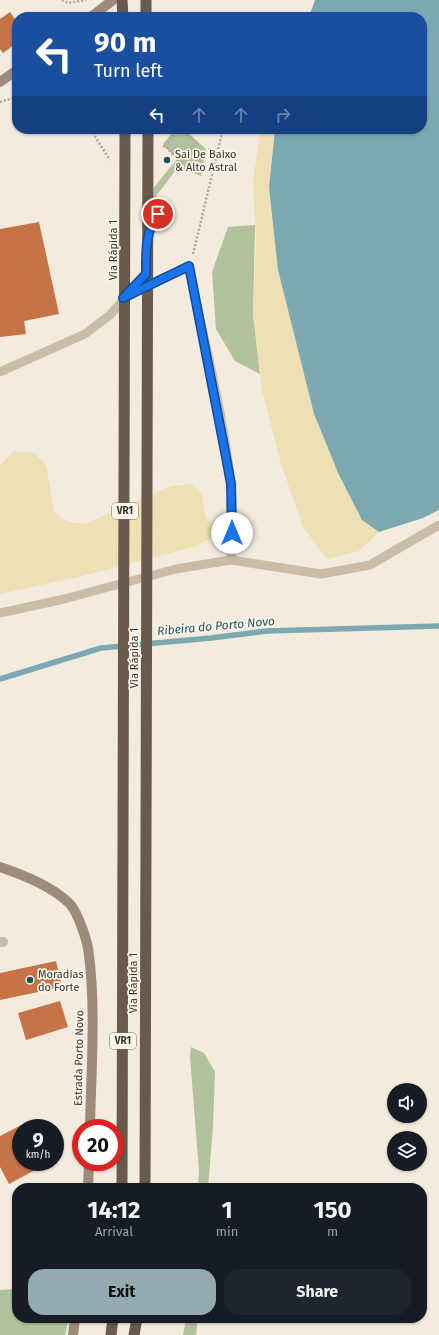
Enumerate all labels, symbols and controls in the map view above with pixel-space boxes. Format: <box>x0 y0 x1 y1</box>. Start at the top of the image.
text: 90 m <box>94 26 156 59</box>
icon: left <box>28 28 80 80</box>
text: Turn left <box>94 60 163 82</box>
icon: left <box>146 104 168 126</box>
icon: ahead <box>188 104 210 126</box>
icon: ahead <box>230 104 252 126</box>
icon: right <box>272 104 294 126</box>
place label: Sai De Baixo & Alto Astral <box>175 148 237 174</box>
marker: Sai De Baixo & Alto Astral <box>162 155 172 165</box>
pin <box>141 197 175 231</box>
icon: arrive <box>147 203 169 225</box>
street label: Via Rápida 1 <box>107 220 120 280</box>
road number: VR1 <box>112 503 138 519</box>
position arrow <box>211 512 253 554</box>
water label: Ribeira do Porto Novo <box>157 614 276 638</box>
street label: Via Rápida 1 <box>128 628 141 688</box>
street label: Via Rápida 1 <box>127 953 140 1013</box>
place label: Moradias do Forte <box>38 968 84 994</box>
marker: Moradias do Forte <box>25 975 35 985</box>
street label: Estrada Porto Novo <box>72 1010 86 1106</box>
road number: VR1 <box>110 1033 136 1049</box>
map controls <box>387 1083 427 1171</box>
button: sound <box>387 1083 427 1123</box>
speed limit sign: 20 <box>72 1119 124 1171</box>
text: 9 <box>32 1128 44 1152</box>
button: layers <box>387 1131 427 1171</box>
text: km/h <box>26 1149 50 1161</box>
text: 14:12 <box>87 1196 141 1224</box>
text: 1 <box>221 1196 233 1224</box>
text: 150 <box>314 1196 352 1224</box>
text: Arrival <box>95 1224 133 1239</box>
text: min <box>216 1224 238 1239</box>
text: m <box>327 1224 338 1239</box>
button: Exit <box>28 1269 216 1315</box>
button: Share <box>224 1269 411 1315</box>

